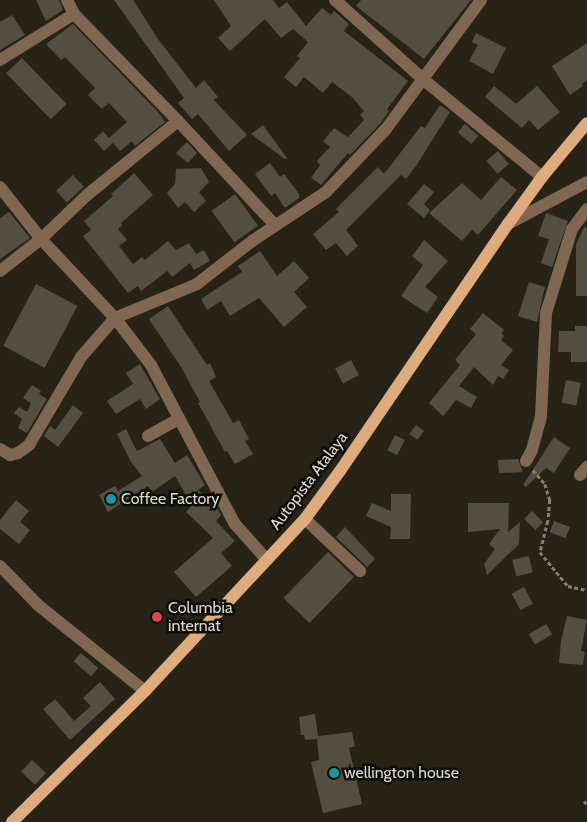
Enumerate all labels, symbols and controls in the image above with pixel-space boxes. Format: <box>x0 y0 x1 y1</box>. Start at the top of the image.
street label: Autopista Atalaya <box>266 428 352 534</box>
place label: Coffee Factory <box>121 489 219 509</box>
marker: Coffee Factory <box>105 493 117 505</box>
place label: Columbia internat <box>168 598 233 636</box>
marker: Columbia internat <box>150 610 164 624</box>
place label: wellington house <box>344 763 459 783</box>
marker: wellington house <box>328 767 340 779</box>

